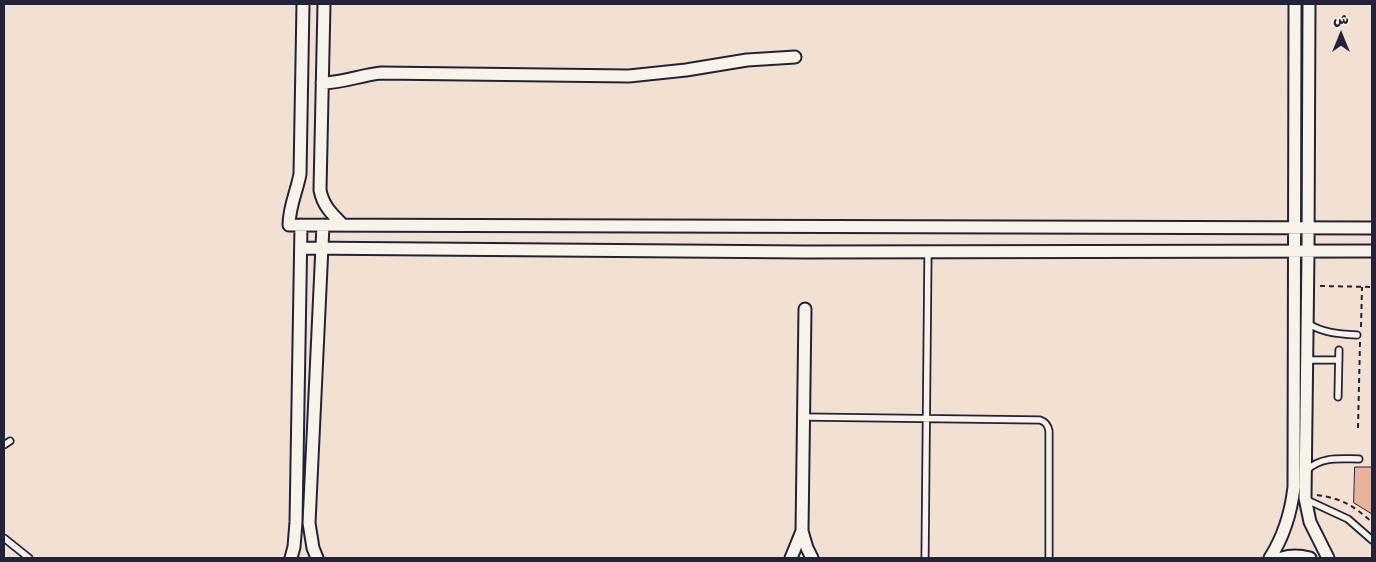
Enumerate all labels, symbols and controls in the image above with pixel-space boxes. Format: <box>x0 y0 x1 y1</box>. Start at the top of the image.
north arrow <box>1316 10 1366 60</box>
text: ش <box>1333 11 1349 28</box>

